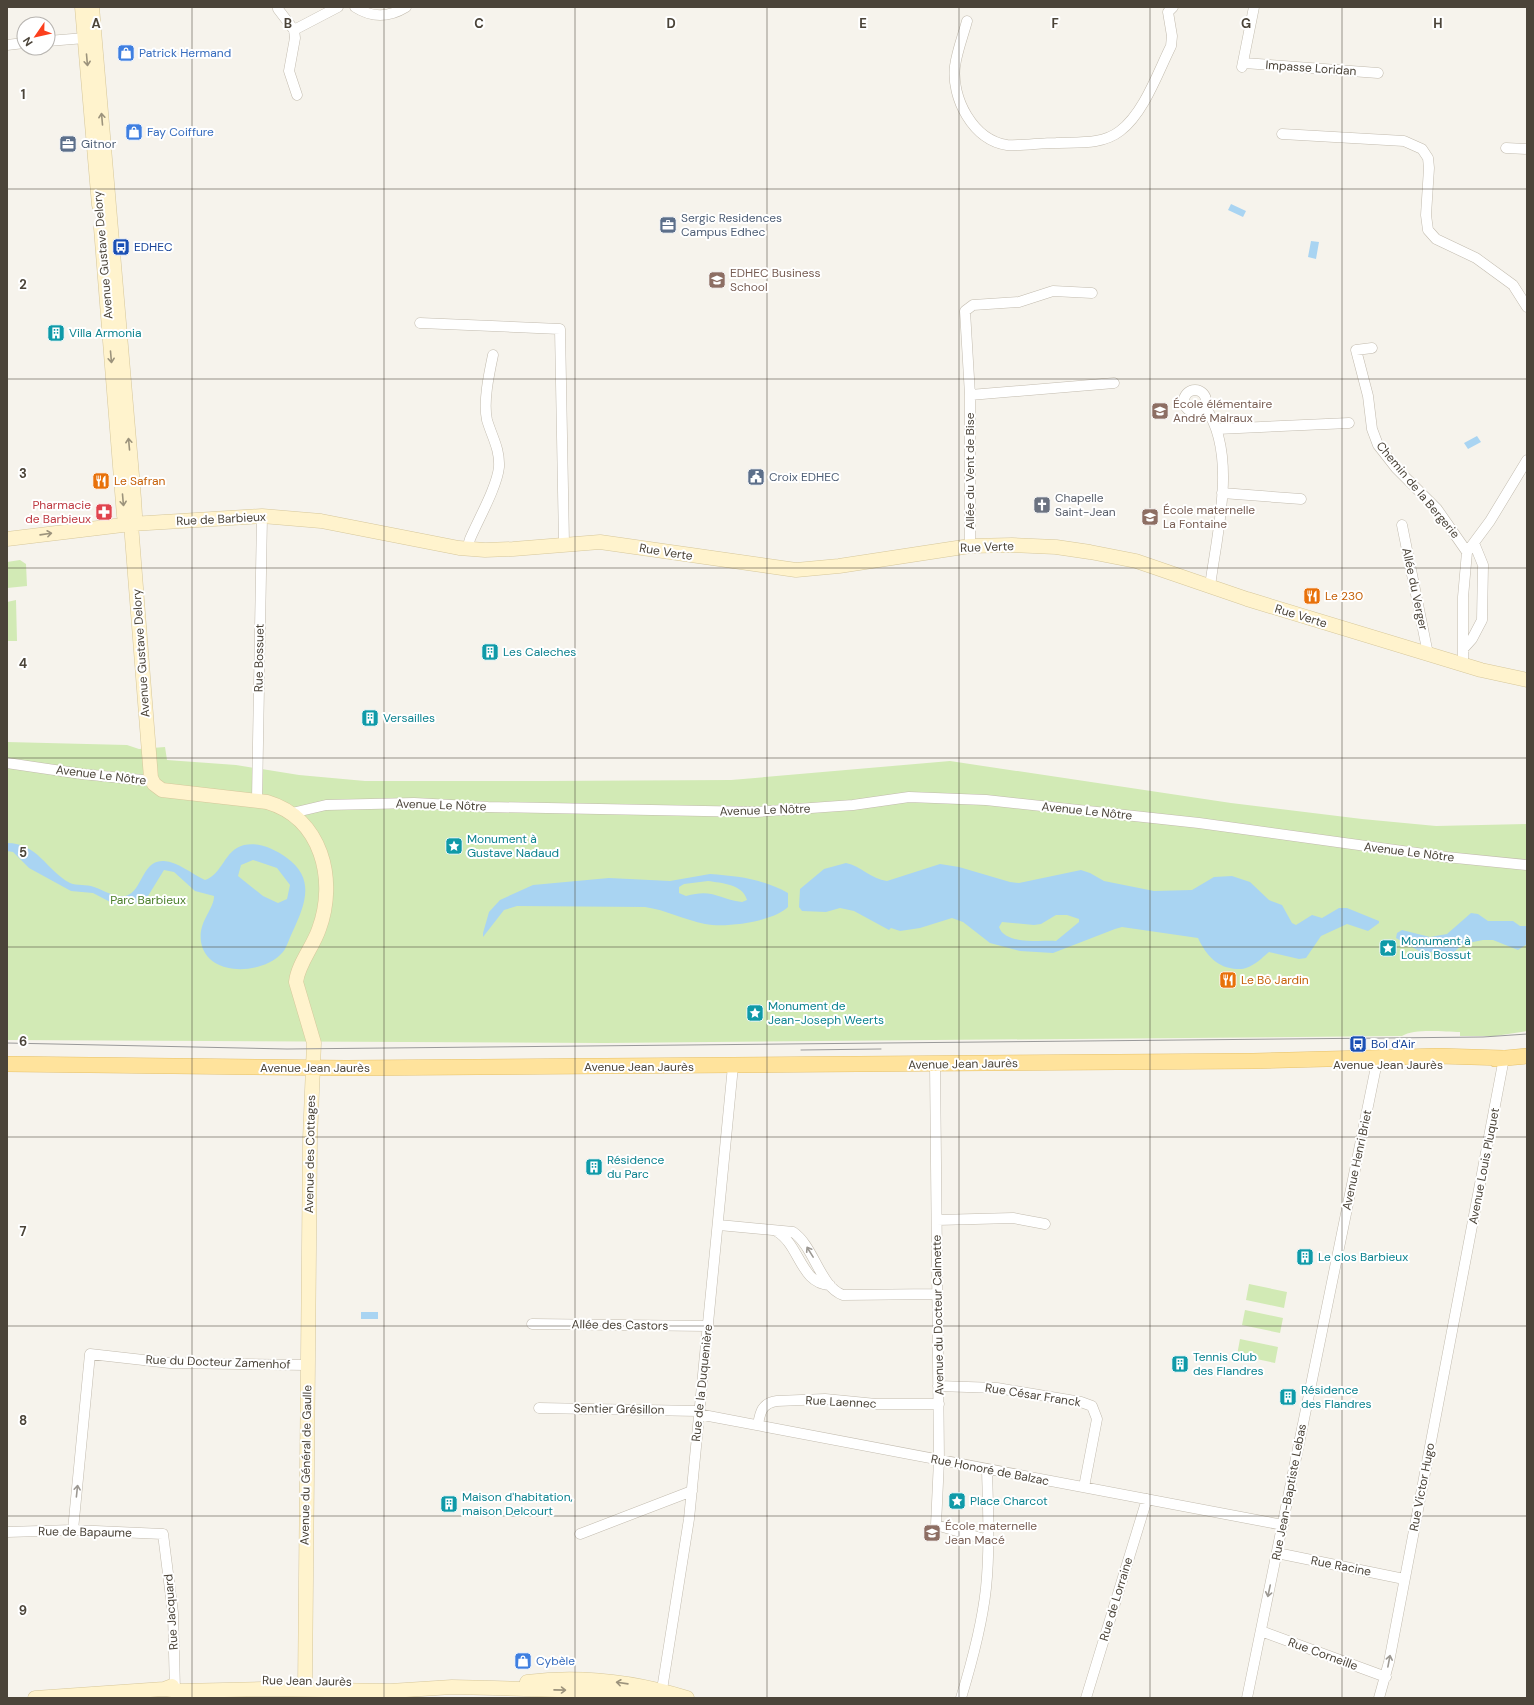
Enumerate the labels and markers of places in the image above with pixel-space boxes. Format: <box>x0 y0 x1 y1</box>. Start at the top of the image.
shop icon: Patrick Hermand <box>116 43 136 63</box>
place label: Patrick Hermand <box>139 45 231 61</box>
shop icon: Fay Coiffure <box>124 122 144 142</box>
place label: Fay Coiffure <box>147 124 214 140</box>
office icon: Gitnor <box>58 134 78 154</box>
place label: Gitnor <box>81 136 117 152</box>
place label: Sergic Residences Campus Edhec <box>681 210 782 240</box>
office icon: Sergic Residences Campus Edhec <box>658 215 678 235</box>
bus stop icon: EDHEC <box>111 237 131 257</box>
place label: EDHEC <box>134 239 173 255</box>
place label: EDHEC Business School <box>730 265 821 295</box>
school or university icon: EDHEC Business School <box>707 270 727 290</box>
building icon: Villa Armonia <box>46 323 66 343</box>
place label: Villa Armonia <box>69 325 142 341</box>
place label: École élémentaire André Malraux <box>1173 396 1272 426</box>
school or university icon: École élémentaire André Malraux <box>1150 401 1170 421</box>
public building icon: Croix EDHEC <box>746 467 766 487</box>
place label: Croix EDHEC <box>769 469 840 485</box>
restaurant icon: Le Safran <box>91 471 111 491</box>
place label: Le Safran <box>114 473 166 489</box>
place label: Chapelle Saint-Jean <box>1055 490 1116 520</box>
church icon: Chapelle Saint-Jean <box>1032 495 1052 515</box>
place label: Pharmacie de Barbieux <box>25 497 91 527</box>
pharmacy icon: Pharmacie de Barbieux <box>94 502 114 522</box>
place label: École maternelle La Fontaine <box>1163 502 1255 532</box>
school or university icon: École maternelle La Fontaine <box>1140 507 1160 527</box>
restaurant icon: Le 230 <box>1302 586 1322 606</box>
place label: Le 230 <box>1325 588 1363 604</box>
building icon: Les Caleches <box>480 642 500 662</box>
place label: Les Caleches <box>503 644 576 660</box>
building icon: Versailles <box>360 708 380 728</box>
place label: Versailles <box>383 710 435 726</box>
place label: Monument à Gustave Nadaud <box>467 831 559 861</box>
place icon: Monument à Gustave Nadaud <box>444 836 464 856</box>
place label: Monument à Louis Bossut <box>1401 933 1471 963</box>
place icon: Monument à Louis Bossut <box>1378 938 1398 958</box>
restaurant icon: Le Bô Jardin <box>1218 970 1238 990</box>
place label: Le Bô Jardin <box>1241 972 1309 988</box>
place label: Monument de Jean-Joseph Weerts <box>768 998 884 1028</box>
place icon: Monument de Jean-Joseph Weerts <box>745 1003 765 1023</box>
bus stop icon: Bol d'Air <box>1348 1034 1368 1054</box>
place label: Bol d'Air <box>1371 1036 1416 1052</box>
place label: Résidence du Parc <box>607 1152 665 1182</box>
building icon: Résidence du Parc <box>584 1157 604 1177</box>
building icon: Le clos Barbieux <box>1295 1247 1315 1267</box>
place label: Le clos Barbieux <box>1318 1249 1408 1265</box>
place label: Tennis Club des Flandres <box>1193 1349 1264 1379</box>
building icon: Tennis Club des Flandres <box>1170 1354 1190 1374</box>
place label: Résidence des Flandres <box>1301 1382 1372 1412</box>
building icon: Résidence des Flandres <box>1278 1387 1298 1407</box>
place label: Maison d'habitation, maison Delcourt <box>462 1489 573 1519</box>
place icon: Place Charcot <box>947 1491 967 1511</box>
place label: Place Charcot <box>970 1493 1048 1509</box>
building icon: Maison d'habitation, maison Delcourt <box>439 1494 459 1514</box>
place label: École maternelle Jean Macé <box>945 1518 1037 1548</box>
school or university icon: École maternelle Jean Macé <box>922 1523 942 1543</box>
shop icon: Cybèle <box>513 1651 533 1671</box>
place label: Cybèle <box>536 1653 575 1669</box>

